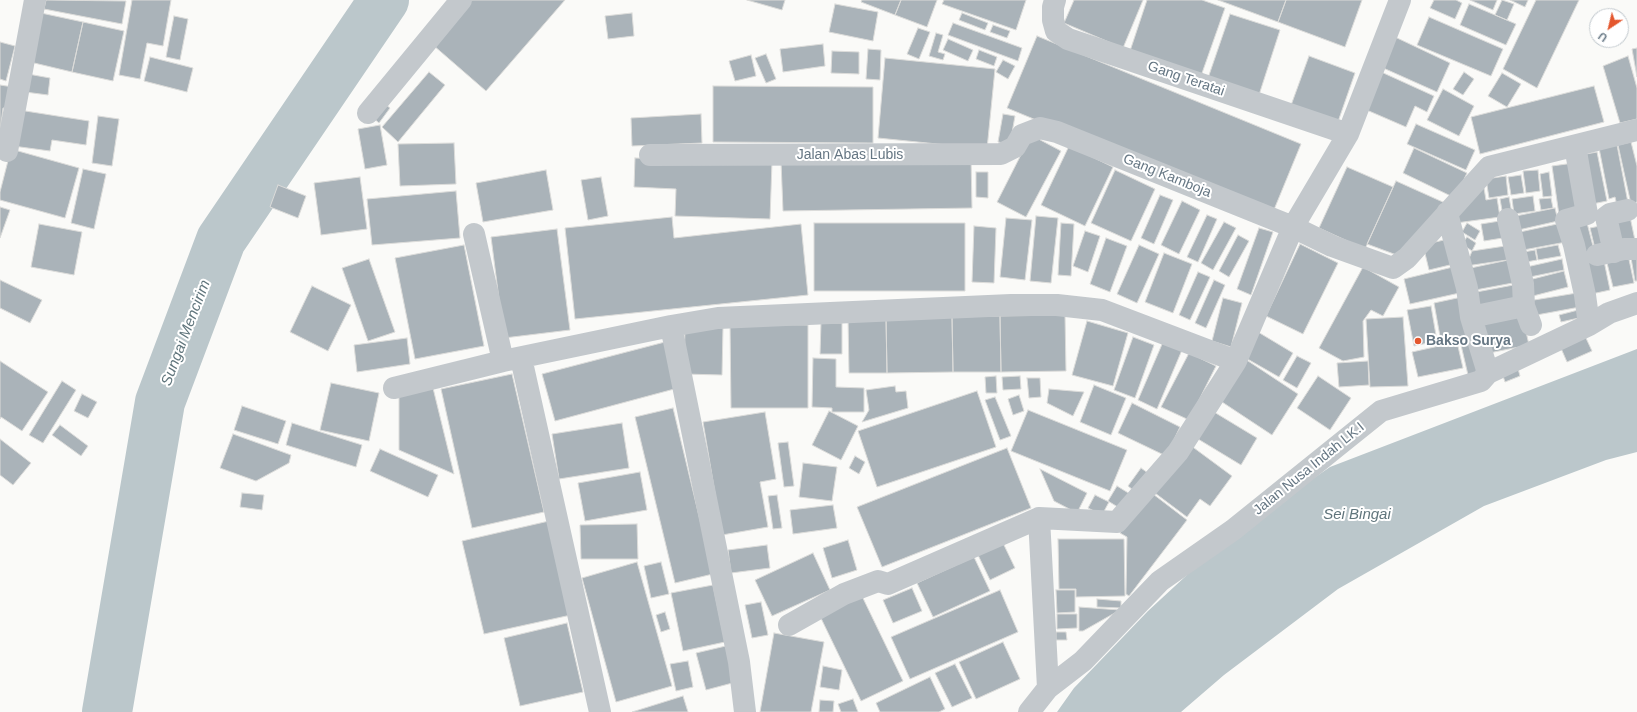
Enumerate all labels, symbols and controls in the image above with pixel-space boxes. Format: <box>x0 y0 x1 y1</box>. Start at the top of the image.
north arrow <box>1589 8 1629 48</box>
text: U <box>1596 30 1609 44</box>
street label: Gang Teratai <box>1145 58 1227 100</box>
street label: Jalan Abas Lubis <box>797 147 903 163</box>
street label: Gang Kamboja <box>1121 151 1213 201</box>
water label: Sungai Mencirim <box>158 278 214 388</box>
place label: Bakso Surya <box>1426 333 1511 349</box>
marker: Bakso Surya <box>1413 336 1423 346</box>
street label: Jalan Nusa Indah LK.I <box>1250 419 1368 519</box>
water label: Sei Bingai <box>1323 506 1391 524</box>

